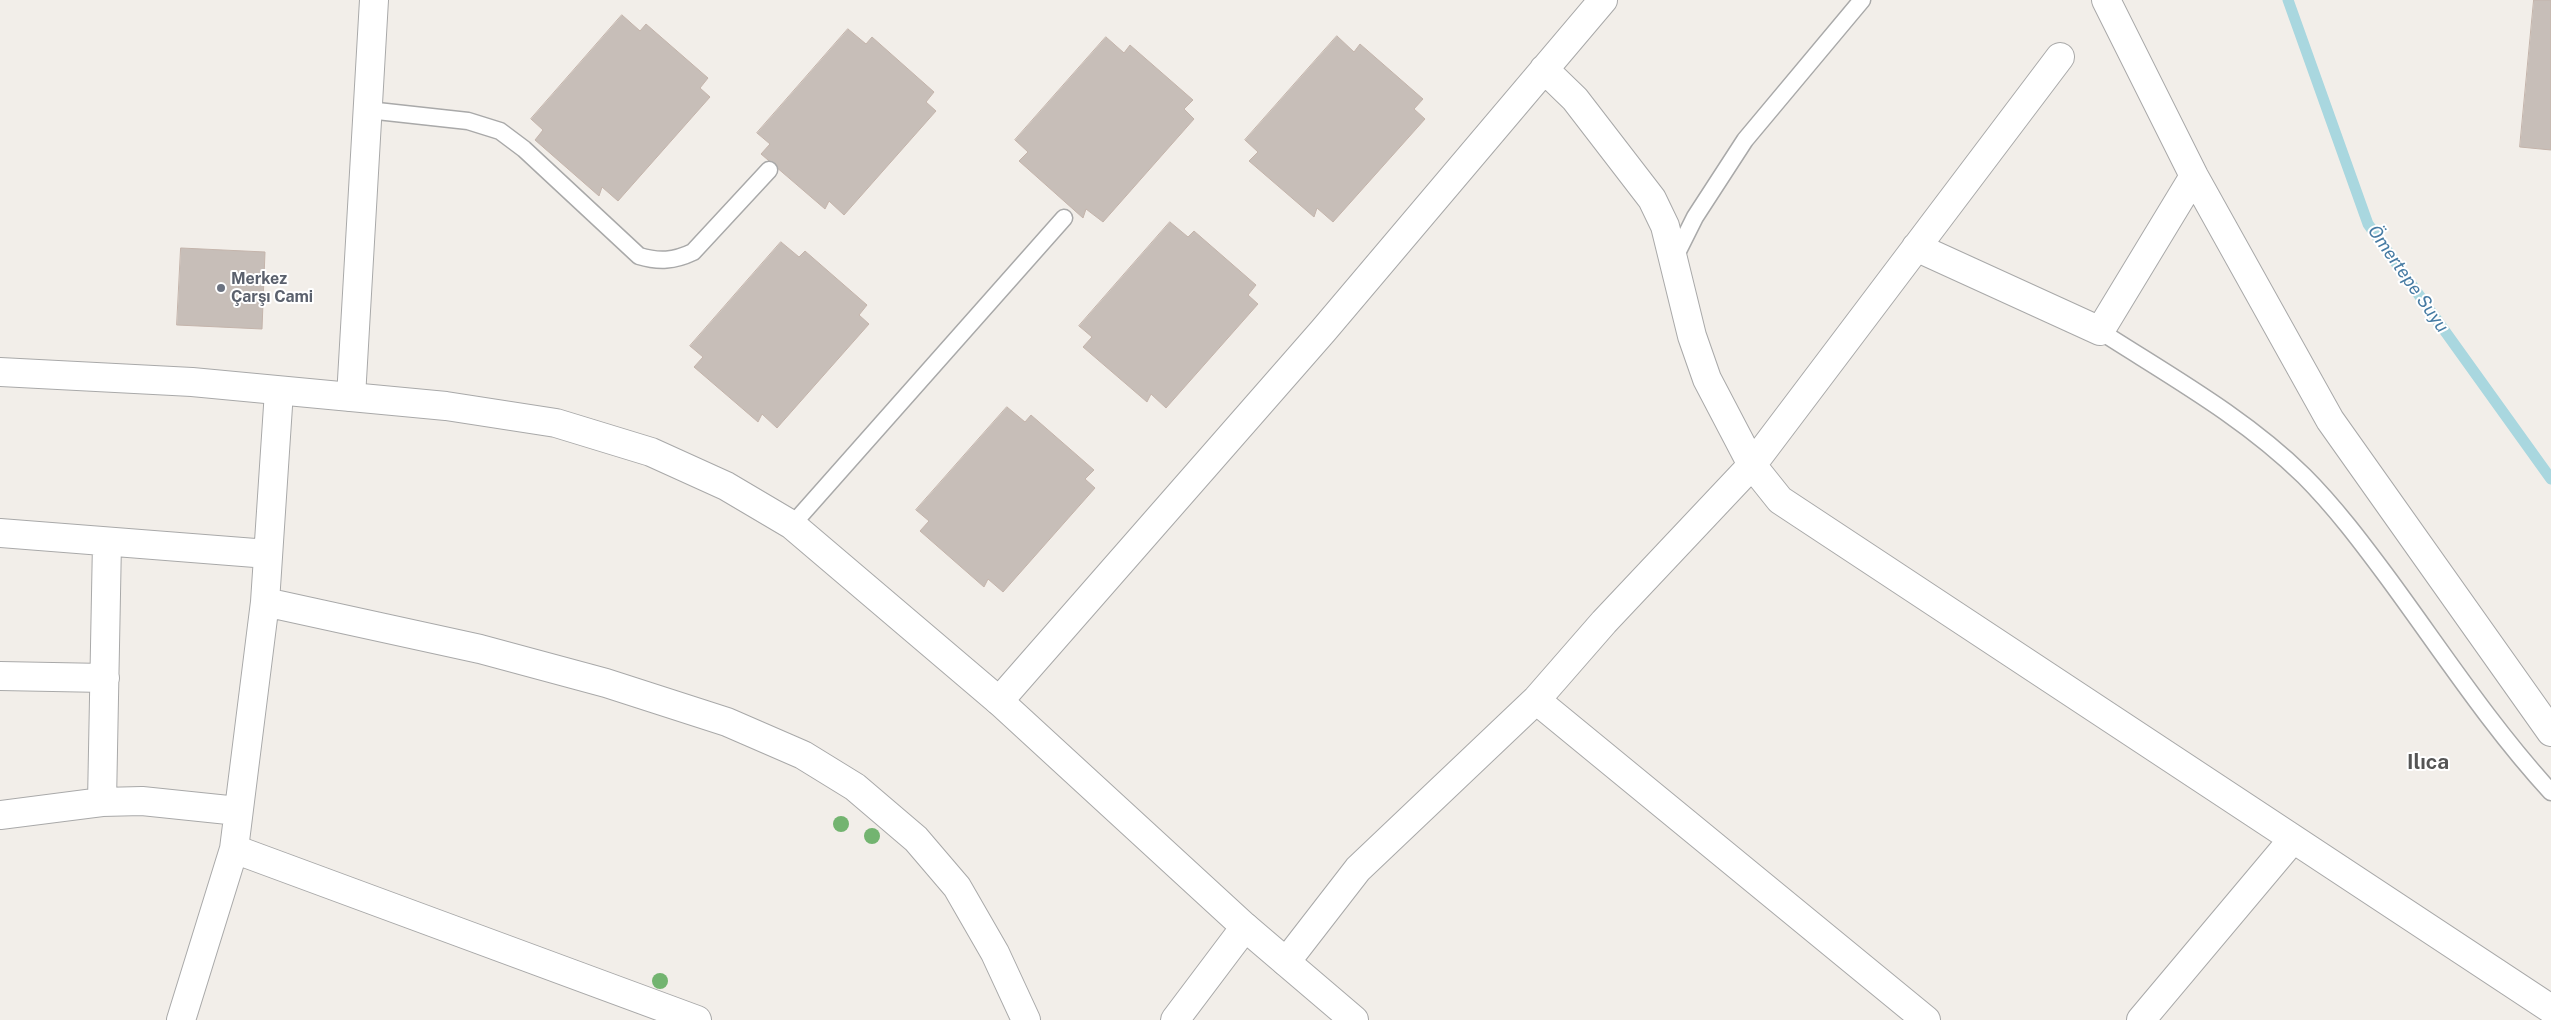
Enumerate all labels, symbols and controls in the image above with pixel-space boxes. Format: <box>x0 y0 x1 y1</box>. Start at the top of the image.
water label: Ömertepe Suyu <box>2363 221 2453 337</box>
place label: Merkez Çarşı Cami <box>231 269 313 307</box>
marker: Merkez Çarşı Cami <box>215 282 227 294</box>
district label: Ilıca <box>2407 750 2449 776</box>

